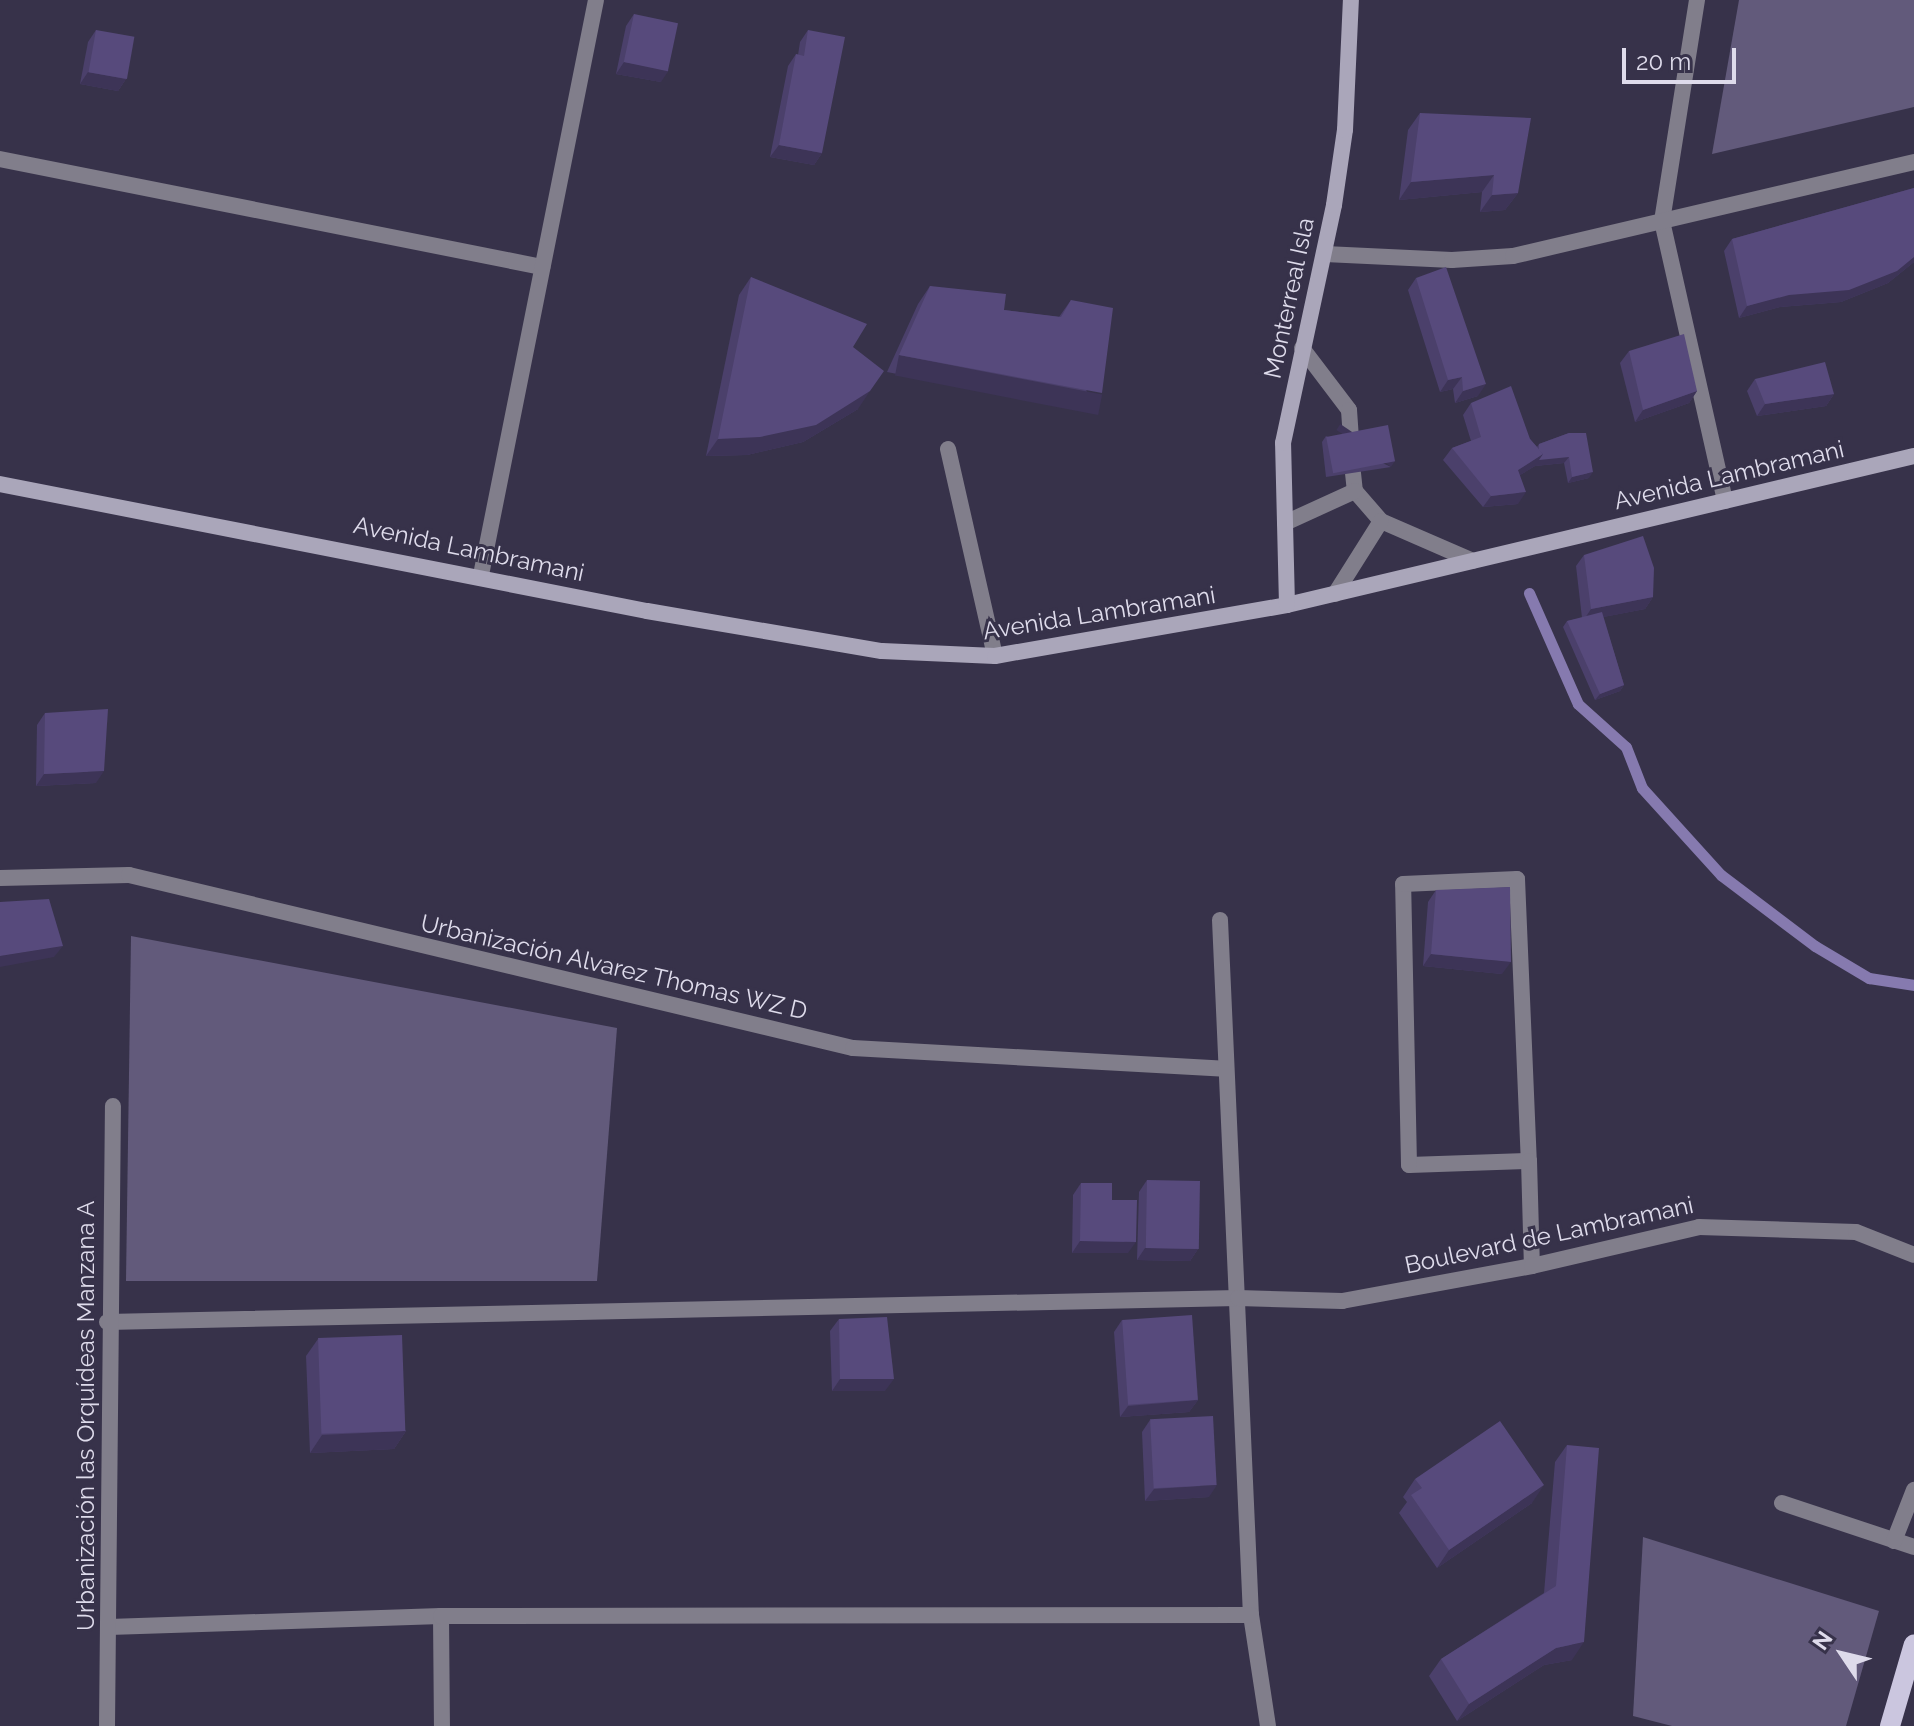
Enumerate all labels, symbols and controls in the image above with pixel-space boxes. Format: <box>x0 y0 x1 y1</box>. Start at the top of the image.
scale bar <box>1626 32 1740 82</box>
text: 20 m <box>1636 47 1691 76</box>
street label: Monterreal Isla <box>1258 215 1320 381</box>
street label: Avenida Lambramani <box>1611 435 1847 515</box>
street label: Avenida Lambramani <box>351 510 587 588</box>
street label: Avenida Lambramani <box>981 580 1217 646</box>
street label: Urbanización Alvarez Thomas WZ D <box>417 908 811 1026</box>
street label: Boulevard de Lambramani <box>1402 1190 1696 1280</box>
street label: Urbanización las Orquídeas Manzana A <box>72 1201 100 1631</box>
north arrow <box>1802 1614 1882 1694</box>
text: N <box>1807 1626 1838 1655</box>

